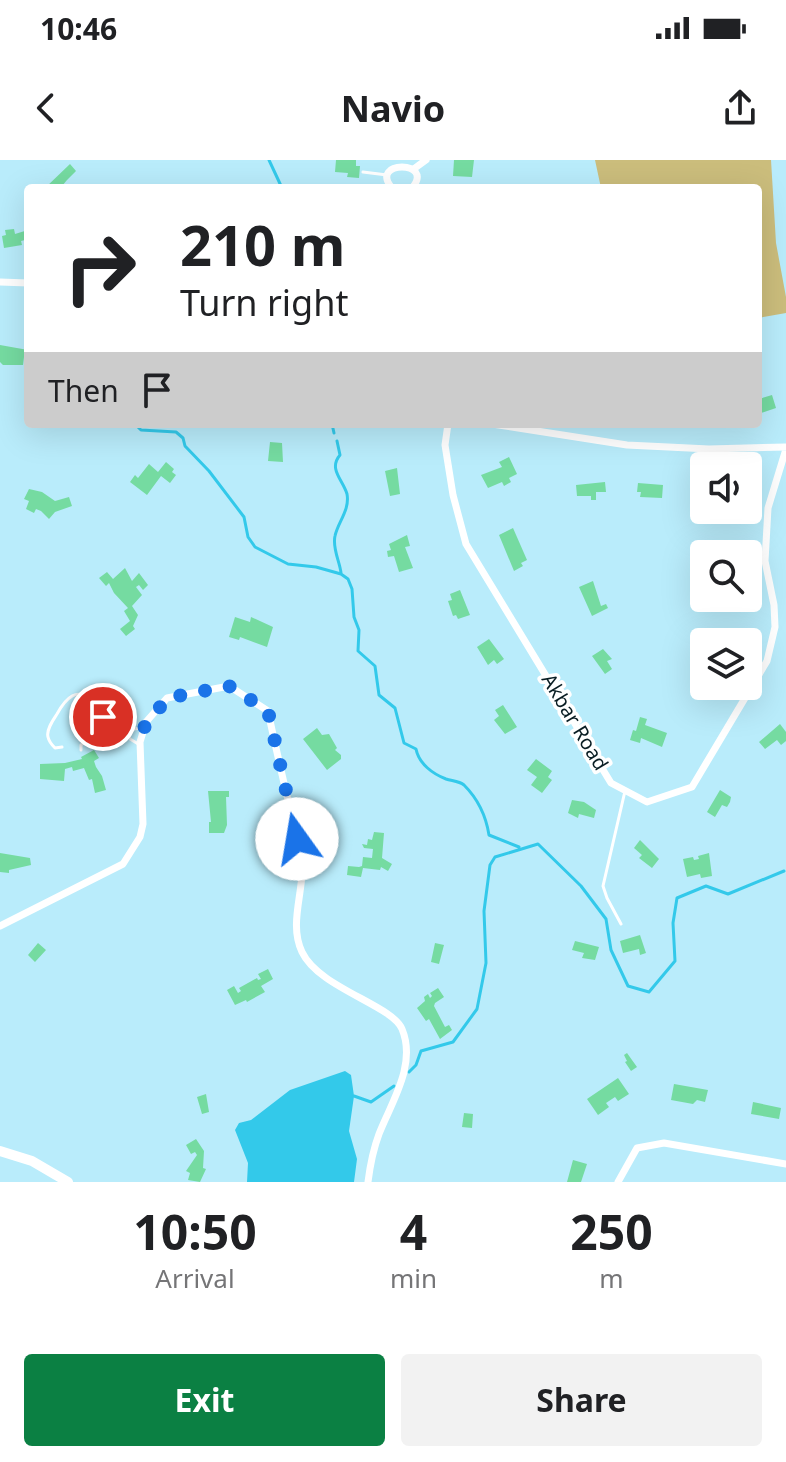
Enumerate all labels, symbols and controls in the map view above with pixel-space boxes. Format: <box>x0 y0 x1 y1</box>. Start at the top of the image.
text: 10:46 <box>40 8 117 49</box>
text: Navio <box>341 84 445 133</box>
icon: back <box>24 86 68 130</box>
icon: share <box>718 86 762 130</box>
text: 210 m <box>180 206 345 282</box>
icon: right <box>48 216 152 320</box>
text: Turn right <box>180 278 348 327</box>
icon: arrive <box>135 368 179 412</box>
text: Then <box>48 370 119 411</box>
map controls <box>690 452 762 700</box>
button: sound <box>690 452 762 524</box>
button: search <box>690 540 762 612</box>
button: layers <box>690 628 762 700</box>
street label: Akbar Road <box>536 668 615 775</box>
pin <box>69 683 137 751</box>
icon: arrive <box>81 695 125 739</box>
position arrow <box>255 797 339 881</box>
text: 10:50 <box>133 1199 257 1264</box>
text: 4 <box>400 1199 427 1264</box>
text: 250 <box>570 1199 653 1264</box>
text: Arrival <box>155 1260 235 1296</box>
text: min <box>390 1260 437 1296</box>
text: m <box>599 1260 624 1296</box>
button: Exit <box>24 1354 385 1446</box>
button: Share <box>401 1354 762 1446</box>

